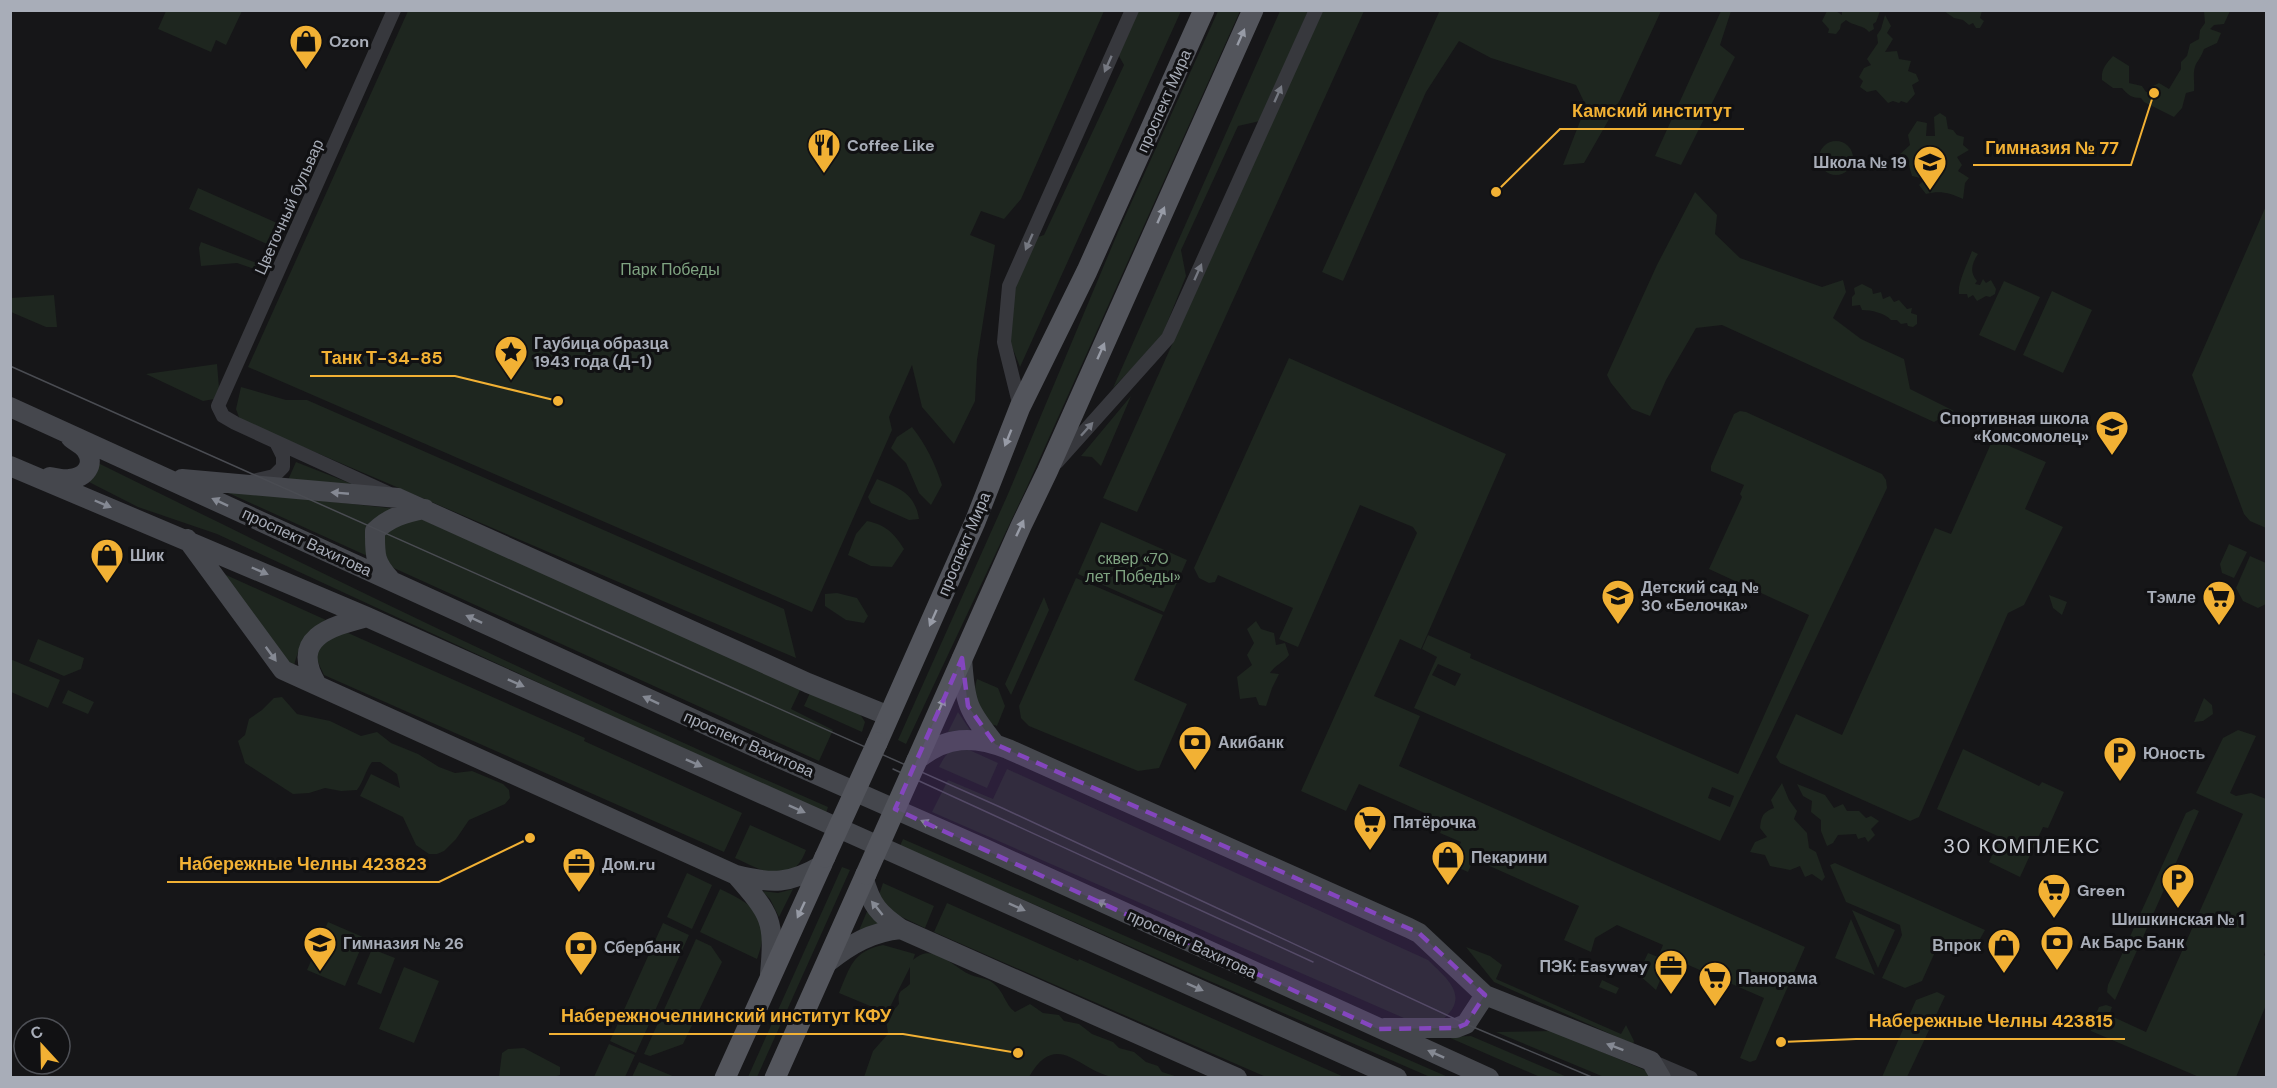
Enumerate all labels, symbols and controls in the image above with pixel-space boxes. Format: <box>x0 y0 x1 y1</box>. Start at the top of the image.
shop icon: Ozon <box>288 23 324 70</box>
one-way arrow <box>1236 27 1246 45</box>
place label: Ozon <box>329 31 369 52</box>
street label: проспект Мира <box>1132 46 1196 156</box>
one-way arrow <box>1104 55 1113 72</box>
one-way arrow <box>1273 84 1283 102</box>
callout: Камский институт <box>1560 93 1744 129</box>
text: Камский институт <box>1572 99 1732 123</box>
restaurant icon: Coffee Like <box>806 127 842 174</box>
callout: Гимназия № 77 <box>1973 129 2131 165</box>
place label: Coffee Like <box>847 135 935 156</box>
street label: Цветочный бульвар <box>250 136 328 278</box>
text: Гимназия № 77 <box>1985 136 2119 160</box>
school or university icon: Школа № 19 <box>1912 144 1948 191</box>
place label: Школа № 19 <box>1813 152 1907 173</box>
one-way arrow <box>1157 206 1166 223</box>
one-way arrow <box>1024 233 1033 250</box>
park label: Парк Победы <box>620 259 720 280</box>
one-way arrow <box>1193 262 1203 280</box>
place label: Гаубица образца 1943 года (Д-1) <box>534 333 669 372</box>
place icon: Гаубица образца 1943 года (Д-1) <box>493 334 529 381</box>
callout: Танк Т-34-85 <box>310 340 455 376</box>
one-way arrow <box>1097 342 1106 360</box>
text: Танк Т-34-85 <box>321 346 443 370</box>
place label: Спортивная школа «Комсомолец» <box>1940 408 2089 447</box>
school or university icon: Спортивная школа «Комсомолец» <box>2094 409 2130 456</box>
one-way arrow <box>1080 422 1093 437</box>
one-way arrow <box>1003 429 1012 447</box>
one-way arrow <box>330 488 349 498</box>
street label: проспект Мира <box>933 489 995 599</box>
one-way arrow <box>211 498 228 507</box>
one-way arrow <box>95 499 113 509</box>
street label: проспект Вахитова <box>239 503 375 581</box>
one-way arrow <box>1016 520 1025 537</box>
shop icon: Шик <box>89 537 125 584</box>
place label: Шик <box>130 545 165 566</box>
park label: сквер «70 лет Победы» <box>1085 548 1181 587</box>
one-way arrow <box>252 566 270 576</box>
place label: Детский сад № 30 «Белочка» <box>1641 577 1759 616</box>
school or university icon: Детский сад № 30 «Белочка» <box>1600 578 1636 625</box>
supermarket icon: Тэмле <box>2201 579 2237 626</box>
place label: Тэмле <box>2147 587 2196 608</box>
one-way arrow <box>928 609 937 626</box>
one-way arrow <box>465 614 482 623</box>
one-way arrow <box>265 646 277 662</box>
one-way arrow <box>507 679 524 688</box>
one-way arrow <box>642 695 659 704</box>
one-way arrow <box>936 698 945 715</box>
street label: проспект Вахитова <box>681 706 818 782</box>
bank icon: Акибанк <box>1177 724 1213 771</box>
place label: Акибанк <box>1218 732 1285 753</box>
parking icon: Юность <box>2102 735 2138 782</box>
place label: Юность <box>2143 743 2205 764</box>
one-way arrow <box>685 758 702 767</box>
one-way arrow <box>788 804 805 813</box>
supermarket icon: Пятёрочка <box>1352 804 1388 851</box>
place label: Пятёрочка <box>1393 812 1476 833</box>
one-way arrow <box>921 820 938 829</box>
district label: 30 КОМПЛЕКС <box>1943 833 2101 859</box>
shop icon: Пекарини <box>1430 839 1466 886</box>
callout: Набережные Челны 423823 <box>167 846 439 882</box>
office icon: Дом.ru <box>561 846 597 893</box>
place label: Пекарини <box>1471 847 1547 868</box>
text: Набережные Челны 423823 <box>179 852 427 876</box>
place label: Дом.ru <box>602 854 655 875</box>
parking icon: Шишкинская № 1 <box>2160 862 2196 909</box>
supermarket icon: Green <box>2036 872 2072 919</box>
place label: Green <box>2077 880 2125 901</box>
one-way arrow <box>1096 898 1114 908</box>
one-way arrow <box>796 901 805 918</box>
one-way arrow <box>871 901 884 916</box>
one-way arrow <box>1009 902 1027 912</box>
street label: проспект Вахитова <box>1124 905 1260 983</box>
place label: Шишкинская № 1 <box>2111 909 2245 930</box>
bank icon: Ак Барс Банк <box>2039 924 2075 971</box>
school or university icon: Гимназия № 26 <box>302 925 338 972</box>
shop icon: Впрок <box>1986 927 2022 974</box>
bank icon: Сбербанк <box>563 929 599 976</box>
place label: Ак Барс Банк <box>2080 932 2185 953</box>
place label: Гимназия № 26 <box>343 933 464 954</box>
place label: Впрок <box>1932 935 1982 956</box>
place label: Сбербанк <box>604 937 681 958</box>
office icon: ПЭК: Easyway <box>1653 948 1689 995</box>
place label: ПЭК: Easyway <box>1540 956 1648 977</box>
supermarket icon: Панорама <box>1697 960 1733 1007</box>
place label: Панорама <box>1738 968 1817 989</box>
one-way arrow <box>1186 983 1204 992</box>
callout: Набережночелнинский институт КФУ <box>549 998 903 1034</box>
callout: Набережные Челны 423815 <box>1856 1003 2125 1039</box>
text: Набережночелнинский институт КФУ <box>561 1004 892 1028</box>
text: Набережные Челны 423815 <box>1869 1009 2113 1033</box>
north arrow <box>12 1016 72 1076</box>
text: С <box>27 1020 46 1044</box>
one-way arrow <box>1606 1041 1624 1051</box>
one-way arrow <box>1426 1049 1444 1059</box>

